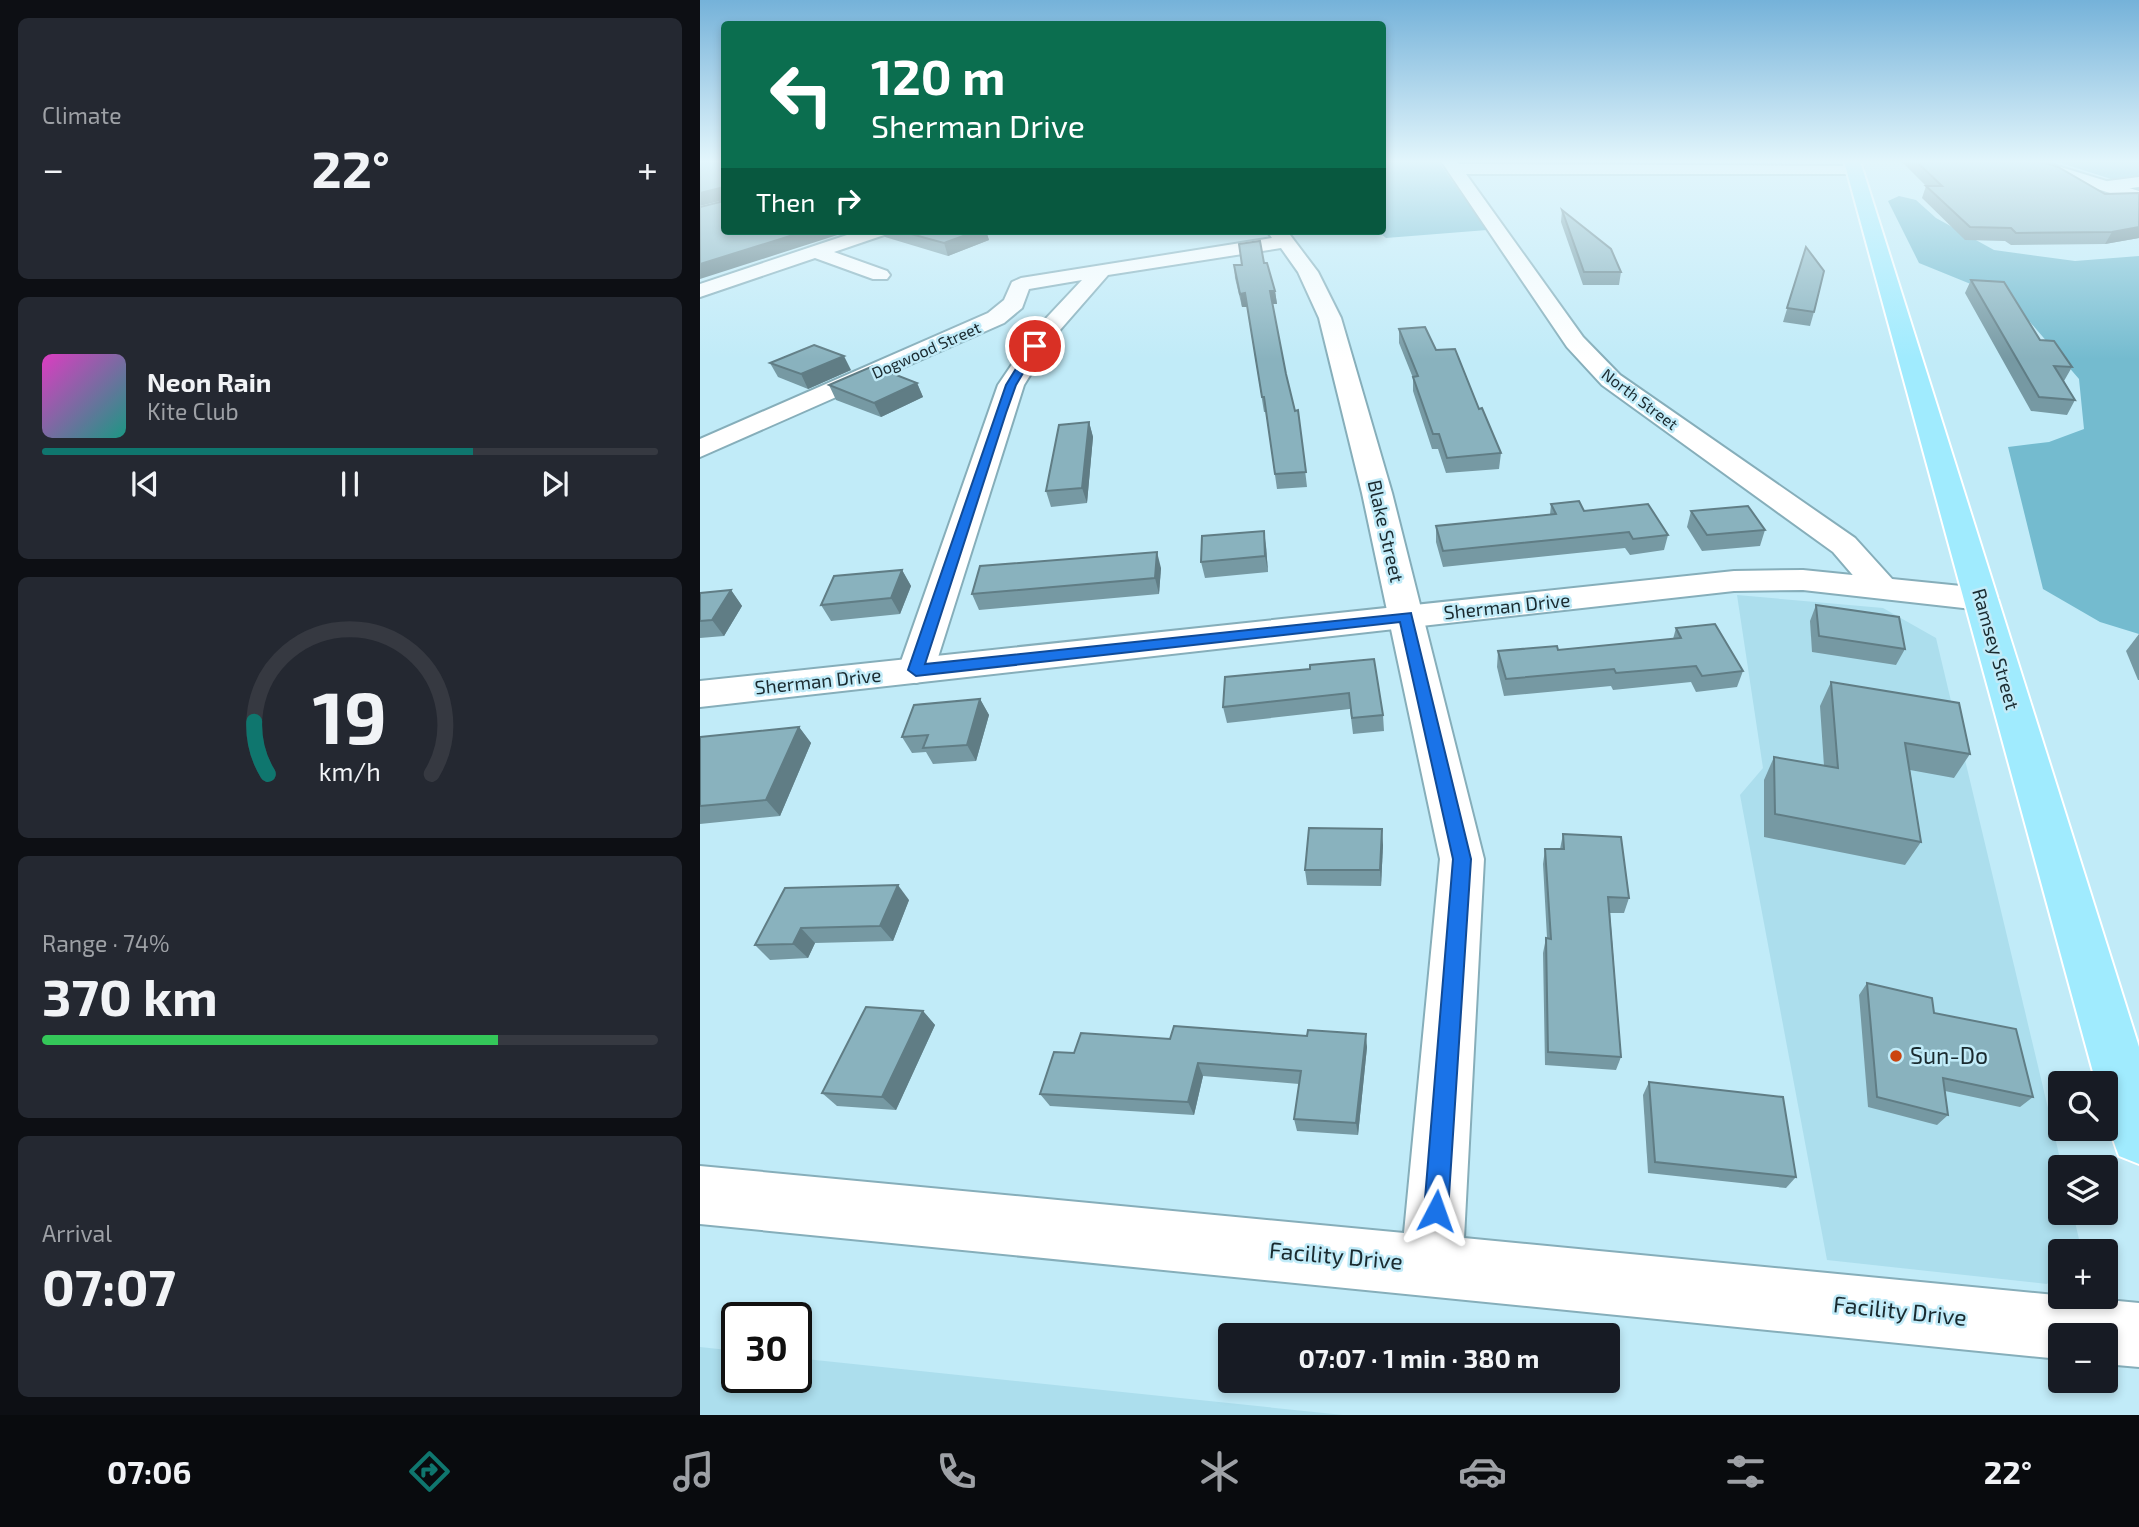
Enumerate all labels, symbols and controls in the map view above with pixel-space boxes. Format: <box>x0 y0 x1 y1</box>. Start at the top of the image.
text: 120 m <box>871 46 1005 105</box>
icon: left <box>756 49 847 140</box>
text: Climate <box>42 101 122 129</box>
text: Sherman Drive <box>871 106 1085 144</box>
text: 22° <box>311 136 390 198</box>
text: − <box>42 145 64 191</box>
text: + <box>637 145 658 191</box>
icon: right <box>829 182 867 220</box>
text: Then <box>756 186 815 217</box>
pin <box>1005 316 1065 376</box>
street label: Dogwood Street <box>868 317 983 382</box>
icon: arrive <box>1016 327 1054 365</box>
street label: North Street <box>1599 364 1682 433</box>
text: Neon Rain <box>147 366 271 397</box>
text: Kite Club <box>147 397 239 425</box>
icon: previous <box>126 465 164 503</box>
icon: pause <box>331 465 369 503</box>
icon: next <box>536 465 574 503</box>
street label: Blake Street <box>1364 477 1409 584</box>
street label: Ramsey Street <box>1968 585 2025 712</box>
street label: Sherman Drive <box>1443 587 1571 624</box>
street label: Sherman Drive <box>754 662 882 699</box>
text: 19 <box>313 671 387 759</box>
text: km/h <box>319 755 381 785</box>
text: Range · 74% <box>42 929 169 957</box>
text: 370 km <box>42 964 218 1026</box>
place label: Sun-Do <box>1910 1041 1988 1069</box>
marker: Sun-Do <box>1888 1048 1904 1064</box>
map controls <box>2048 1071 2118 1393</box>
button: search <box>2048 1071 2118 1141</box>
button: layers <box>2048 1155 2118 1225</box>
position arrow <box>1399 1174 1473 1248</box>
text: Arrival <box>42 1219 112 1247</box>
street label: Facility Drive <box>1268 1235 1404 1275</box>
button: + <box>2048 1239 2118 1309</box>
text: 07:07 <box>42 1254 176 1316</box>
street label: Facility Drive <box>1832 1289 1968 1331</box>
speed limit sign: 30 <box>721 1302 812 1393</box>
button: − <box>2048 1323 2118 1393</box>
text: 07:07 · 1 min · 380 m <box>1299 1342 1539 1373</box>
icon: directions <box>405 1447 454 1496</box>
icon: music <box>669 1447 718 1496</box>
icon: phone <box>932 1447 981 1496</box>
icon: climate <box>1195 1447 1244 1496</box>
icon: car <box>1458 1447 1507 1496</box>
icon: filters <box>1721 1447 1770 1496</box>
text: 07:06 <box>107 1452 191 1490</box>
text: 22° <box>1984 1452 2032 1490</box>

